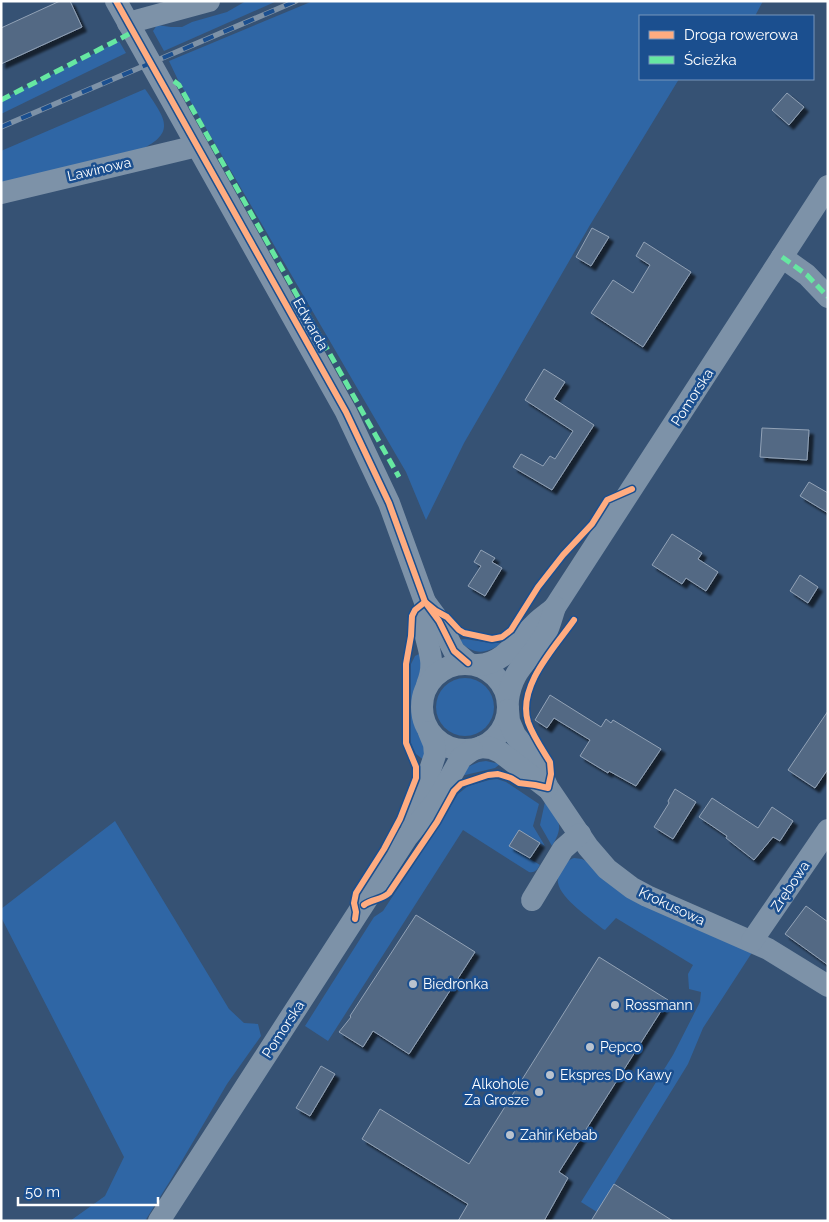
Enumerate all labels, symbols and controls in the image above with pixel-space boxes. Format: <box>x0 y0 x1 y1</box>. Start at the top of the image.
legend <box>639 15 814 80</box>
text: Droga rowerowa <box>684 26 798 44</box>
text: Ścieżka <box>684 51 737 69</box>
street label: Lawinowa <box>65 154 133 184</box>
street label: Edwarda <box>290 295 332 353</box>
street label: Pomorska <box>668 365 716 429</box>
street label: Zrębowa <box>767 858 813 914</box>
street label: Krokusowa <box>636 884 708 928</box>
place label: Biedronka <box>423 976 489 992</box>
marker: Biedronka <box>407 978 419 990</box>
street label: Pomorska <box>259 997 307 1061</box>
place label: Rossmann <box>625 997 693 1013</box>
marker: Rossmann <box>609 999 621 1011</box>
place label: Pepco <box>600 1039 641 1055</box>
marker: Pepco <box>584 1041 596 1053</box>
place label: Ekspres Do Kawy <box>560 1067 672 1083</box>
marker: Ekspres Do Kawy <box>544 1069 556 1081</box>
place label: Alkohole Za Grosze <box>464 1076 529 1108</box>
marker: Alkohole Za Grosze <box>533 1086 545 1098</box>
place label: Zahir Kebab <box>520 1127 598 1143</box>
marker: Zahir Kebab <box>504 1129 516 1141</box>
scale bar <box>18 1174 158 1206</box>
text: 50 m <box>25 1183 60 1201</box>

